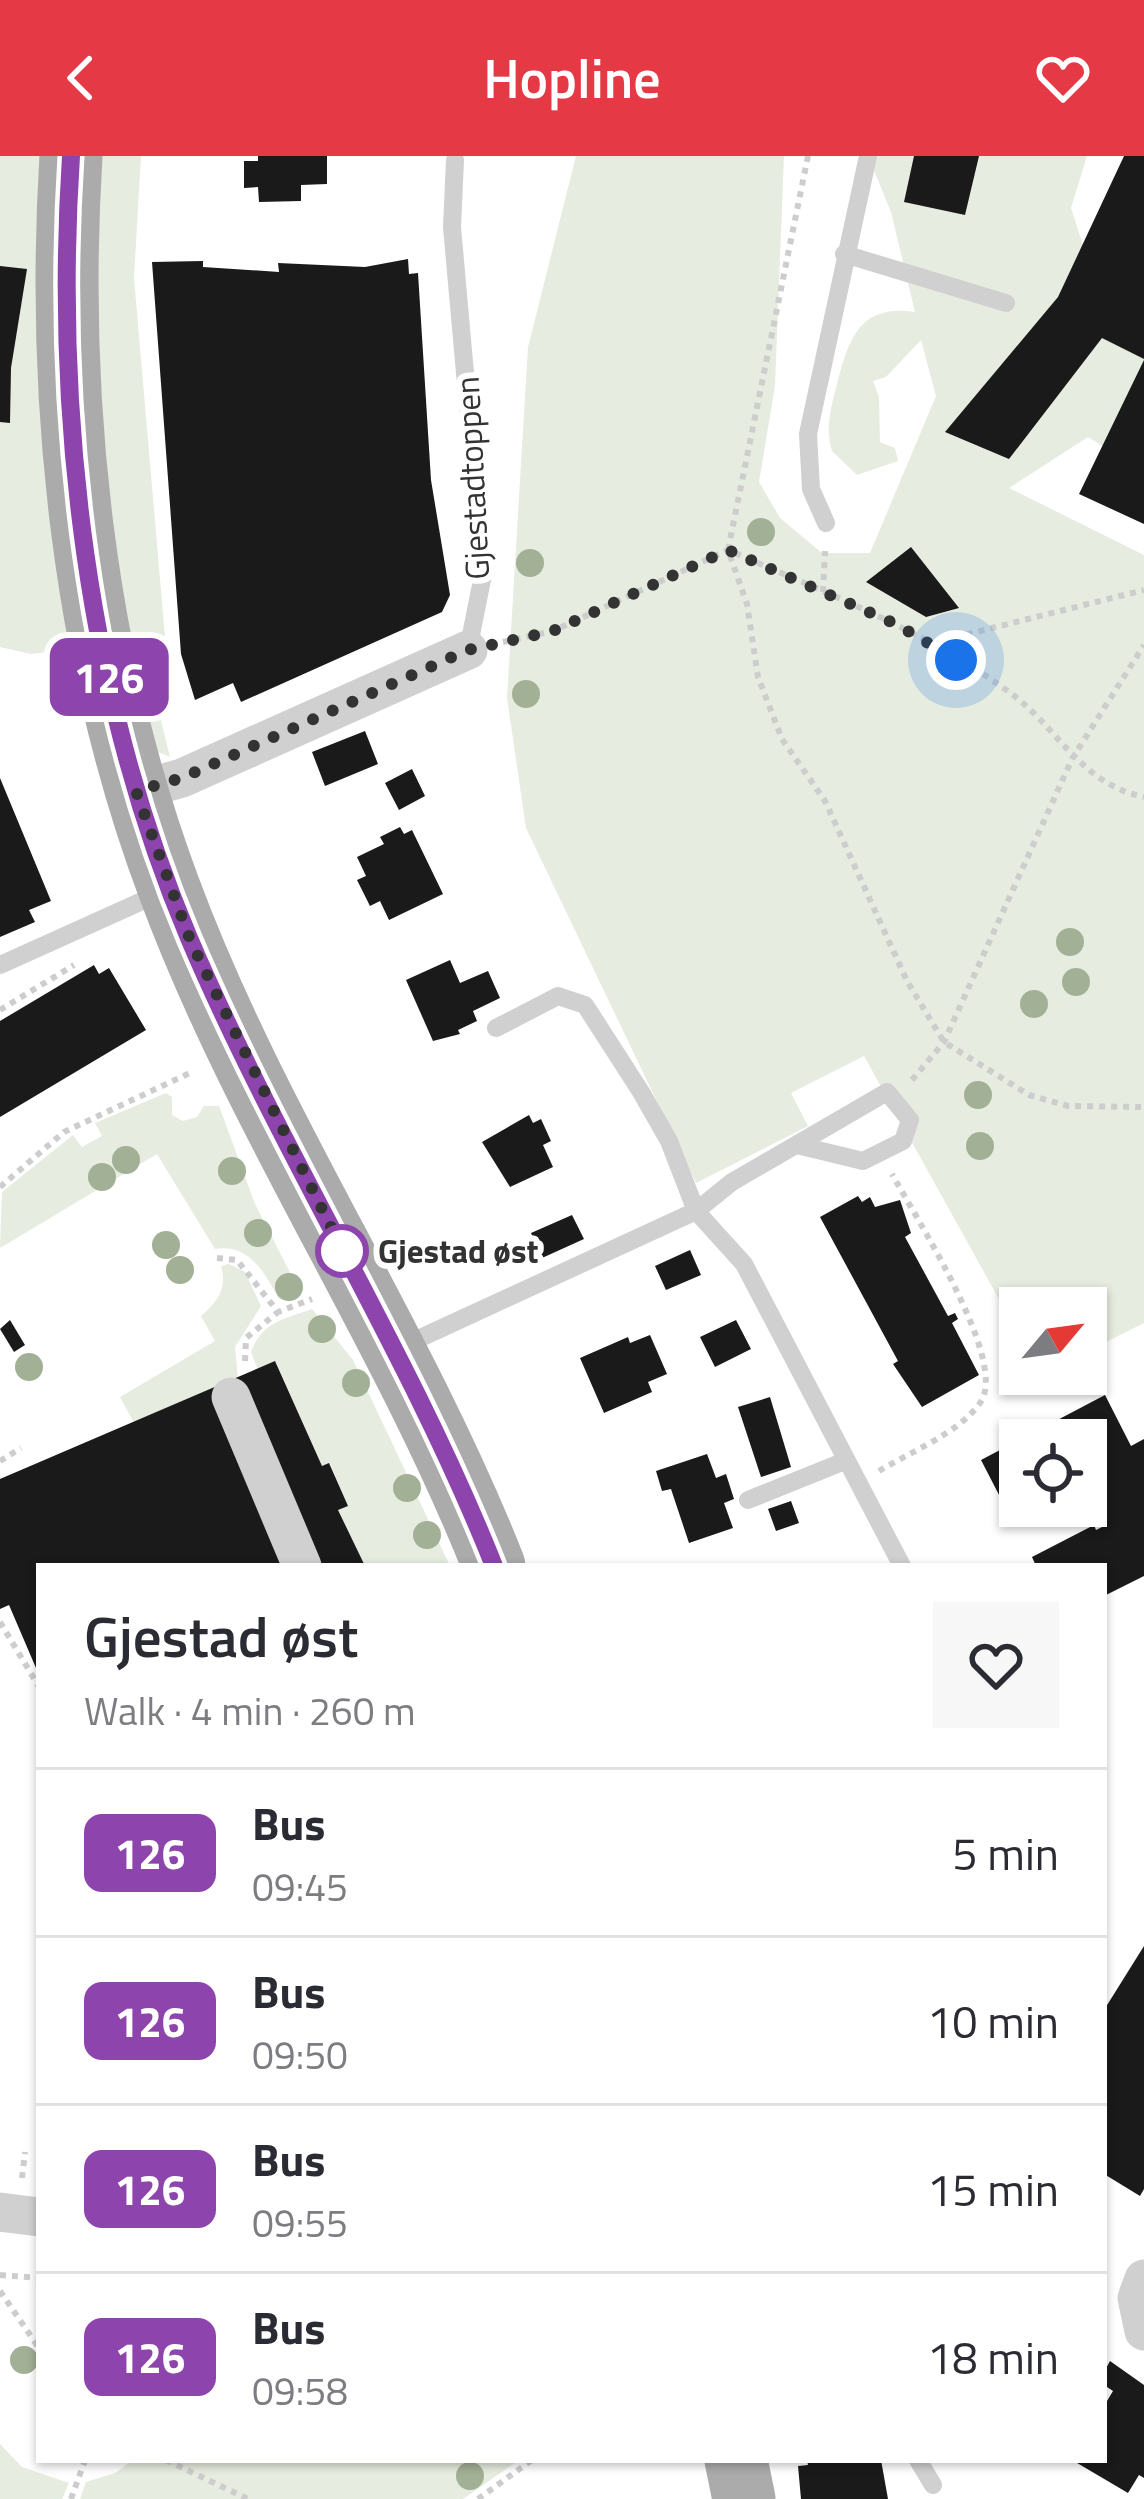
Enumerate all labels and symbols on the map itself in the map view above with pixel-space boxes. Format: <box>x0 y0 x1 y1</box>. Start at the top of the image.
street label: Gjestadtoppen <box>442 375 502 581</box>
your location <box>926 630 986 690</box>
line badge: 126 <box>40 638 178 716</box>
marker: Gjestad øst <box>317 1226 367 1276</box>
place label: Gjestad øst <box>378 1226 539 1276</box>
north arrow <box>999 1287 1107 1395</box>

